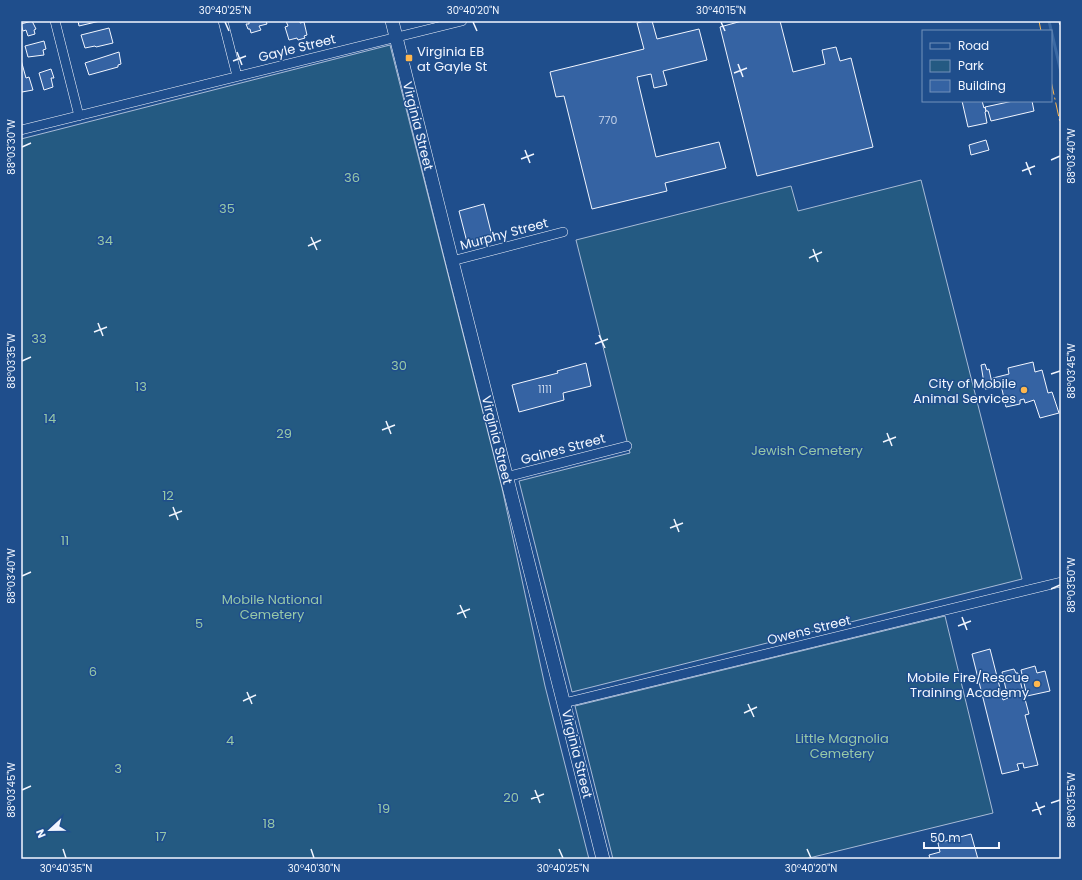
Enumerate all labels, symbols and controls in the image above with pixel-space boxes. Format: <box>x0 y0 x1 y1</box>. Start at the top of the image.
text: 30°40'25"N <box>199 3 251 18</box>
text: 30°40'20"N <box>447 3 499 18</box>
text: 30°40'15"N <box>696 3 746 18</box>
street label: Gayle Street <box>256 29 338 67</box>
legend <box>922 30 1052 102</box>
text: Road <box>958 37 989 54</box>
place label: Virginia EB at Gayle St <box>417 42 488 76</box>
marker: Virginia EB at Gayle St <box>404 53 414 63</box>
text: Park <box>958 57 985 74</box>
text: Building <box>958 77 1006 94</box>
street label: Virginia Street <box>398 80 438 173</box>
house number: 770 <box>599 112 618 128</box>
text: 88°03'30"W <box>4 119 19 175</box>
text: 88°03'40"W <box>1064 128 1079 184</box>
park label: 36 <box>344 168 360 187</box>
park label: 35 <box>219 199 235 218</box>
street label: Murphy Street <box>458 213 550 255</box>
park label: 34 <box>97 231 113 250</box>
park label: 33 <box>31 329 47 348</box>
text: 88°03'35"W <box>4 333 19 389</box>
text: 88°03'45"W <box>1064 343 1079 399</box>
park label: 30 <box>391 356 407 375</box>
place label: City of Mobile Animal Services <box>913 374 1016 408</box>
park label: 13 <box>135 377 147 396</box>
house number: 1111 <box>538 381 552 397</box>
marker: City of Mobile Animal Services <box>1019 385 1029 395</box>
street label: Virginia Street <box>477 394 517 487</box>
park label: 14 <box>44 409 56 428</box>
park label: 29 <box>276 424 292 443</box>
street label: Gaines Street <box>519 429 608 469</box>
park label: Jewish Cemetery <box>751 441 864 460</box>
park label: 12 <box>162 486 174 505</box>
park label: 11 <box>61 531 69 550</box>
text: 88°03'40"W <box>4 548 19 604</box>
text: 88°03'50"W <box>1064 557 1079 613</box>
park label: Mobile National Cemetery <box>222 590 322 624</box>
street label: Owens Street <box>765 610 853 650</box>
park label: 5 <box>195 614 203 633</box>
park label: 6 <box>89 662 97 681</box>
place label: Mobile Fire/Rescue Training Academy <box>907 668 1030 702</box>
marker: Mobile Fire/Rescue Training Academy <box>1032 679 1042 689</box>
street label: Virginia Street <box>557 708 597 801</box>
park label: Little Magnolia Cemetery <box>795 729 889 763</box>
park label: 4 <box>226 731 234 750</box>
park label: 3 <box>114 759 122 778</box>
text: 88°03'45"W <box>4 762 19 818</box>
text: 88°03'55"W <box>1064 772 1079 828</box>
park label: 20 <box>503 788 519 807</box>
park label: 19 <box>378 799 390 818</box>
north arrow <box>30 810 70 850</box>
park label: 18 <box>263 814 275 833</box>
scale bar <box>924 824 999 850</box>
text: N <box>32 827 50 841</box>
park label: 17 <box>155 827 167 846</box>
text: 50 m <box>930 829 961 846</box>
text: 30°40'35"N <box>40 861 92 876</box>
text: 30°40'30"N <box>288 861 340 876</box>
text: 30°40'25"N <box>537 861 589 876</box>
text: 30°40'20"N <box>785 861 837 876</box>

